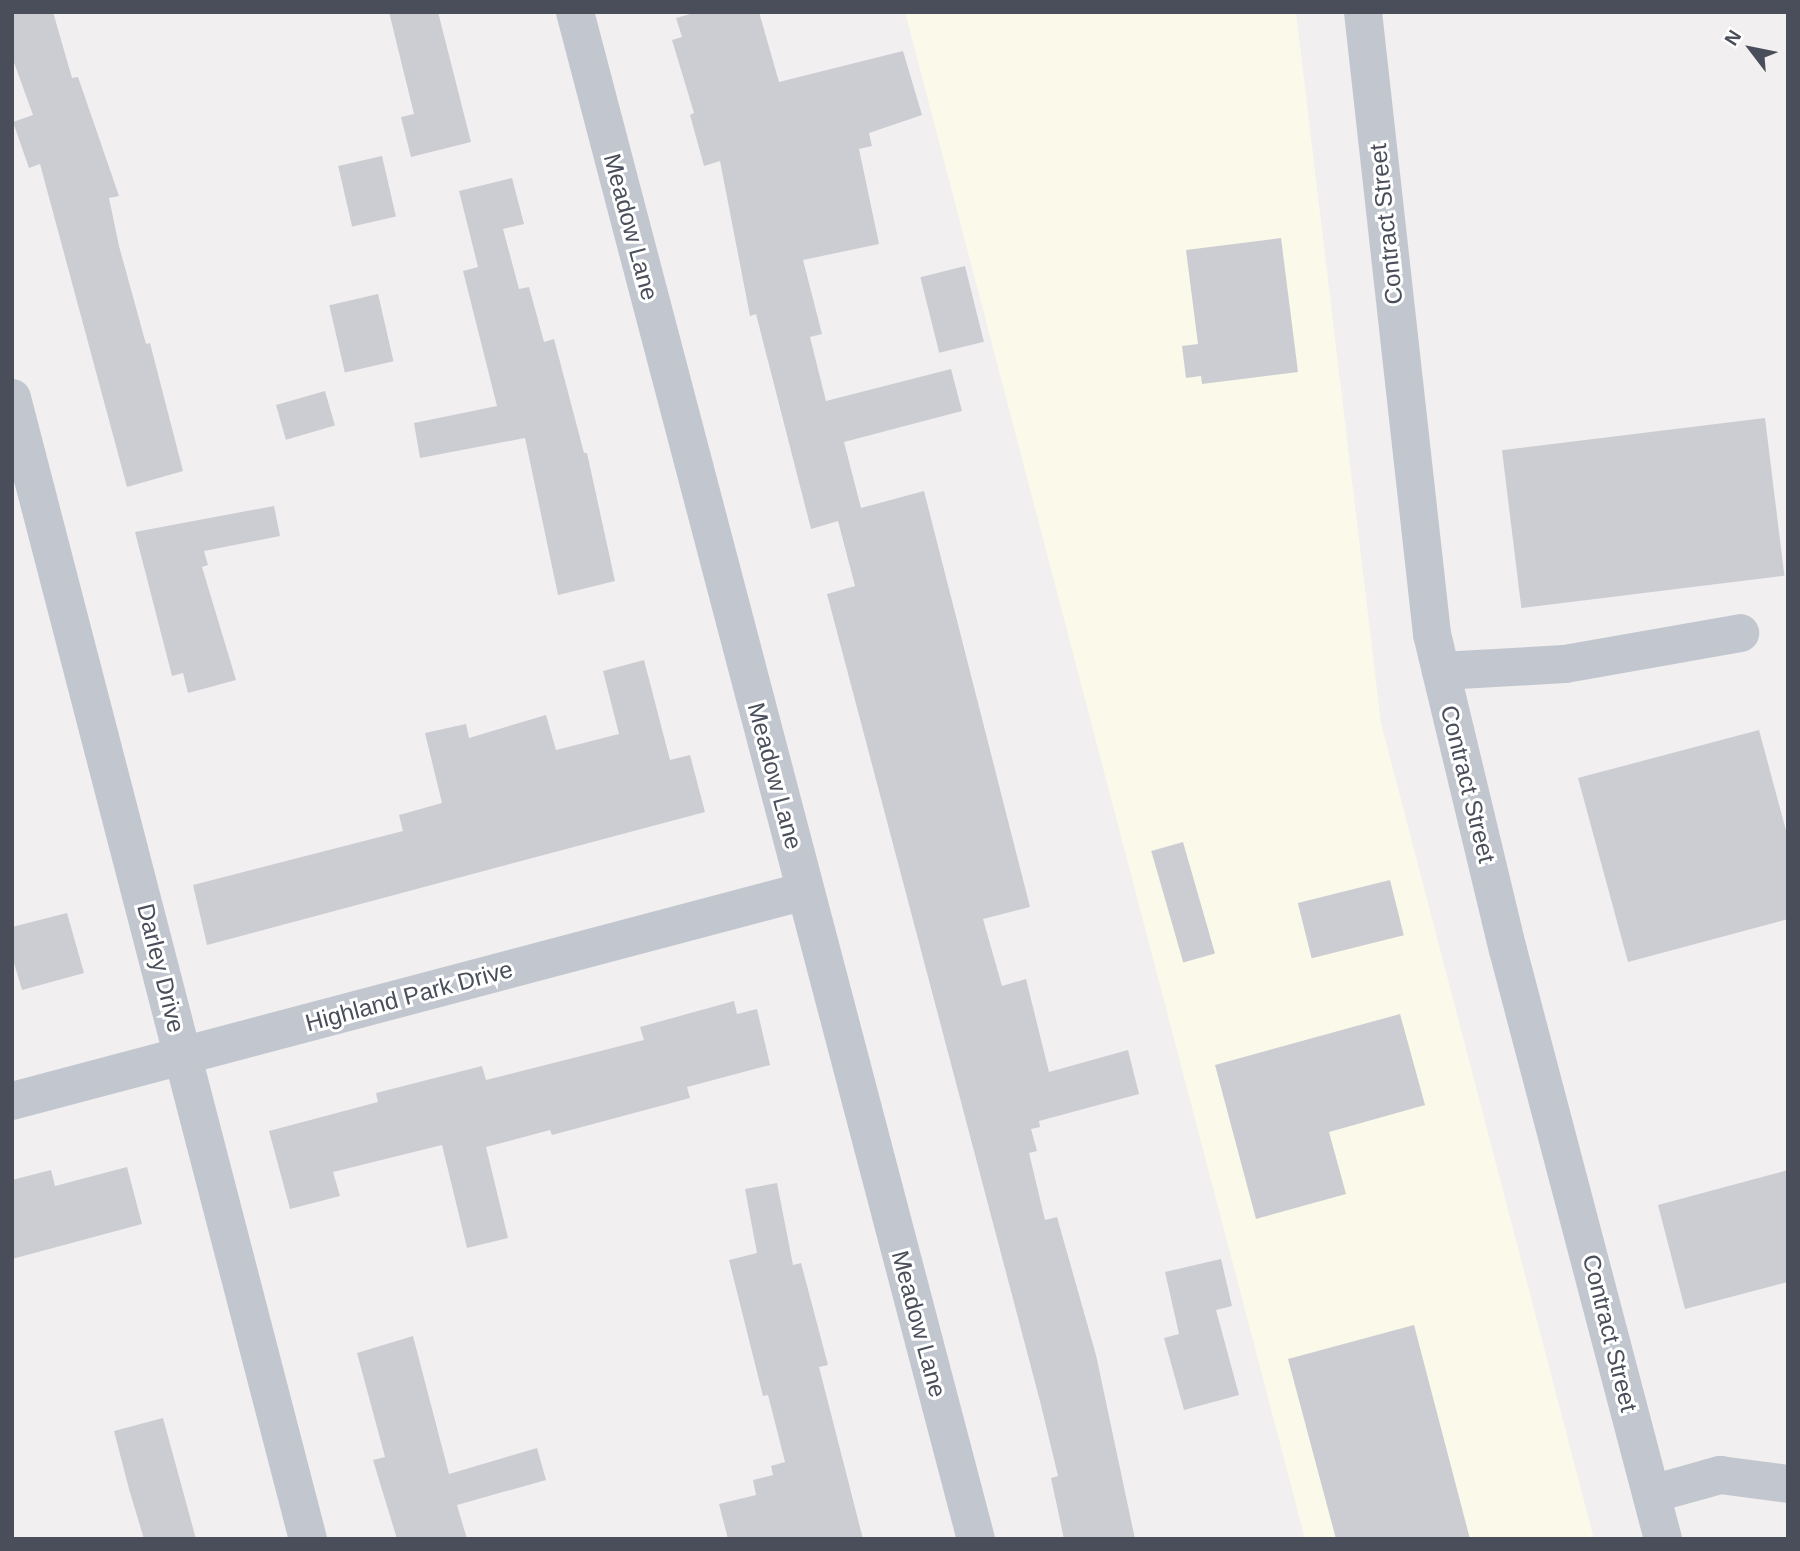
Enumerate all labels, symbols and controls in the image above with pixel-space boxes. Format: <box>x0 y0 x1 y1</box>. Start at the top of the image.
north arrow <box>1716 14 1786 84</box>
text: N <box>1720 26 1745 49</box>
street label: Contract Street <box>1363 142 1409 306</box>
street label: Meadow Lane <box>598 150 664 304</box>
street label: Meadow Lane <box>742 699 808 853</box>
street label: Contract Street <box>1435 702 1501 866</box>
street label: Darley Drive <box>131 900 191 1036</box>
street label: Highland Park Drive <box>302 954 516 1038</box>
street label: Meadow Lane <box>886 1247 952 1401</box>
street label: Contract Street <box>1577 1251 1643 1415</box>

